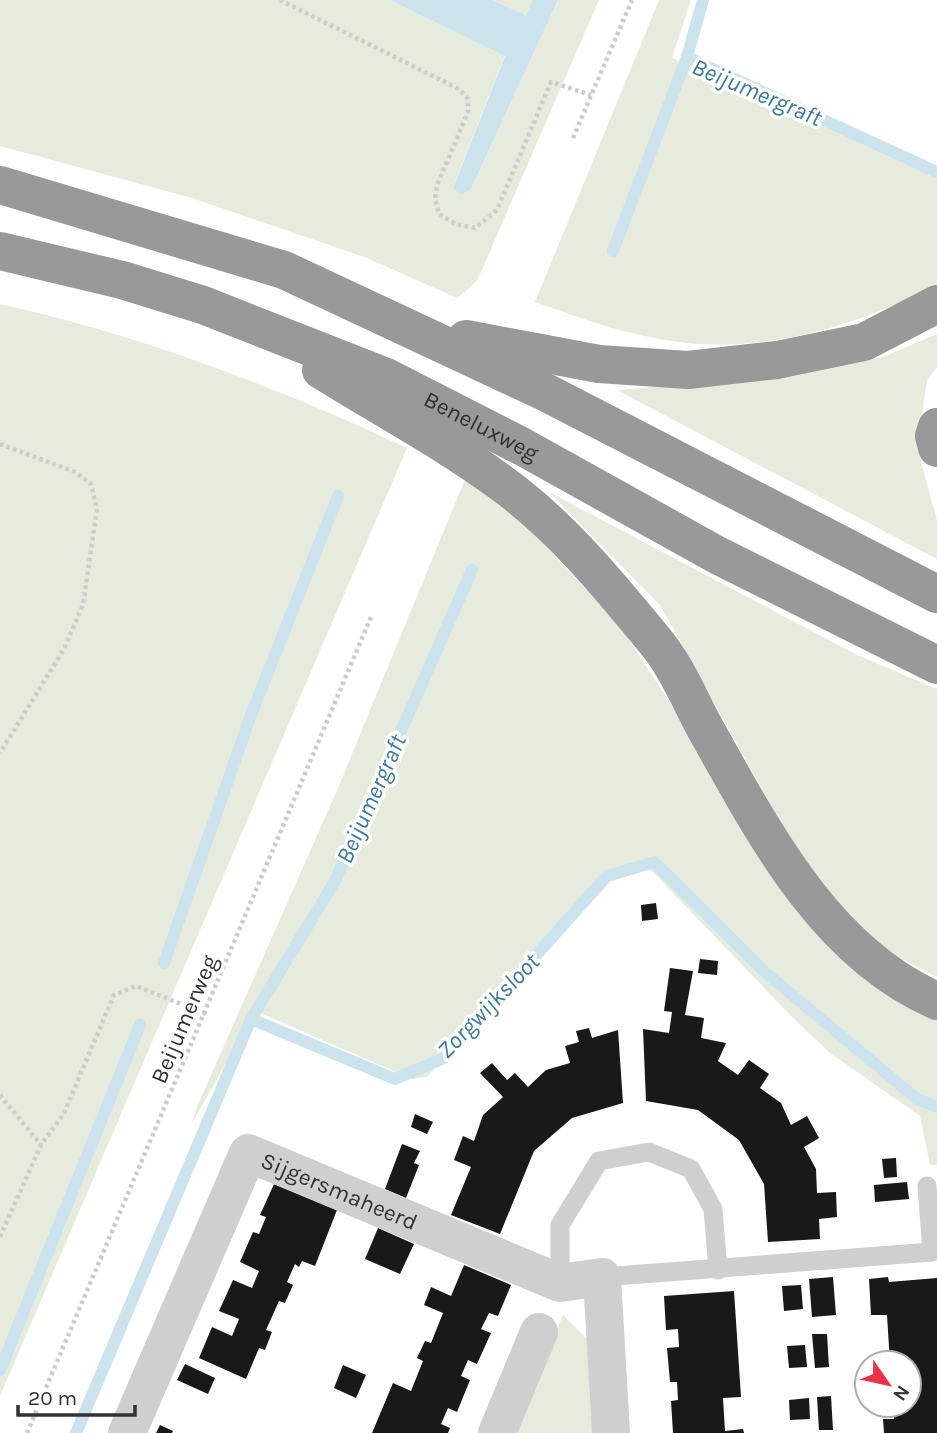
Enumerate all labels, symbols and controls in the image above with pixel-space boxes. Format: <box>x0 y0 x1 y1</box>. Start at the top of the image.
water label: Beijumergraft <box>688 52 827 132</box>
street label: Beneluxweg <box>419 386 543 467</box>
water label: Beijumergraft <box>330 729 412 868</box>
water label: Zorgwijksloot <box>431 947 545 1064</box>
street label: Beijumerweg <box>145 951 224 1088</box>
street label: Sijgersmaheerd <box>257 1147 421 1236</box>
north arrow <box>853 1349 923 1419</box>
scale bar <box>18 1374 135 1418</box>
text: N <box>888 1381 914 1405</box>
text: 20 m <box>28 1386 77 1410</box>

